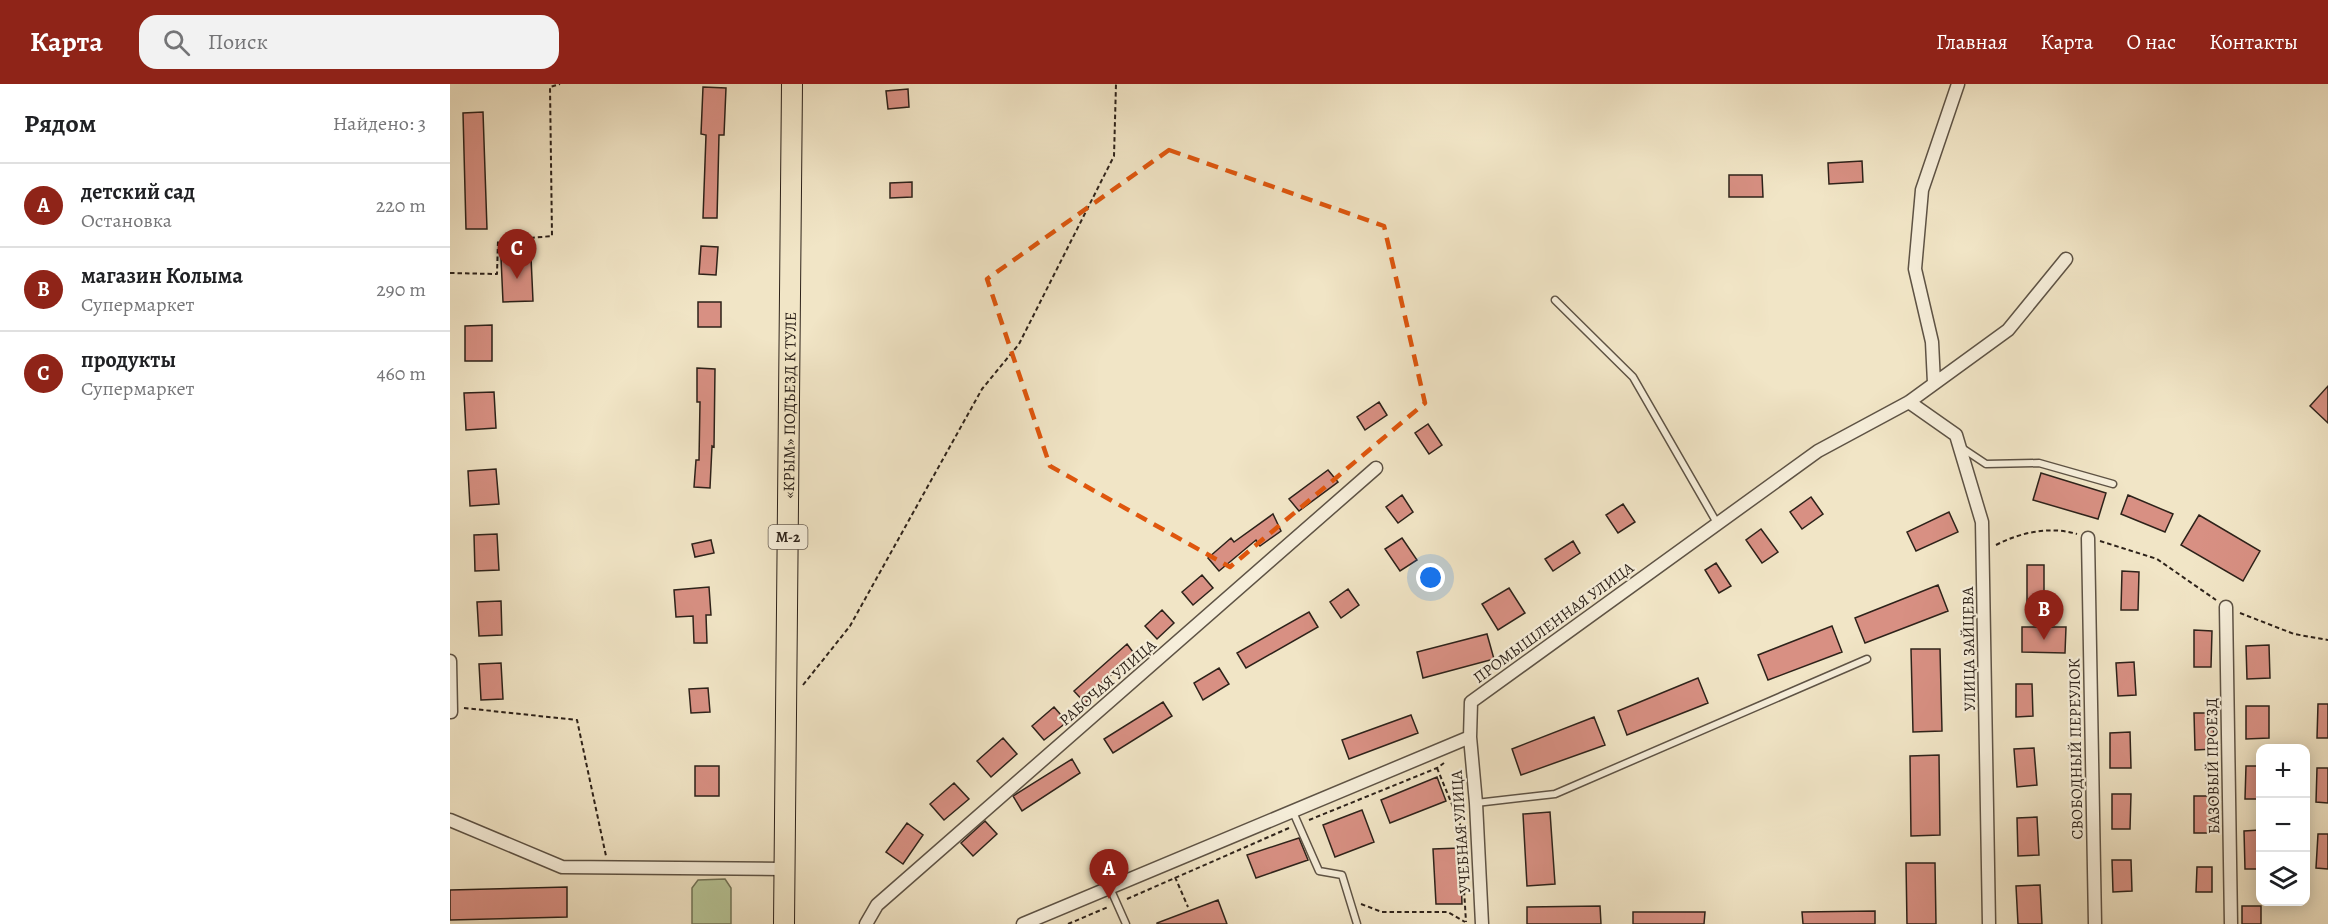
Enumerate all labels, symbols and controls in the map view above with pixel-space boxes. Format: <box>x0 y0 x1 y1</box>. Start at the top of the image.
search box <box>139 15 559 69</box>
text: Карта <box>30 23 103 61</box>
icon: search <box>160 26 193 59</box>
text: Поиск <box>208 27 268 57</box>
text: Главная <box>1936 28 2008 56</box>
text: Карта <box>2041 28 2093 56</box>
text: О нас <box>2126 28 2176 56</box>
text: Контакты <box>2209 28 2298 56</box>
text: Рядом <box>24 106 96 141</box>
text: Найдено: 3 <box>333 110 426 137</box>
text: детский сад <box>81 177 195 207</box>
text: A <box>37 192 50 219</box>
text: 220 m <box>376 192 426 219</box>
text: Остановка <box>81 207 172 234</box>
pin: C <box>498 230 536 279</box>
text: магазин Колыма <box>81 261 243 291</box>
text: B <box>37 276 50 303</box>
text: 290 m <box>376 276 426 303</box>
text: Супермаркет <box>81 291 195 318</box>
street label: «КРЫМ» ПОДЪЕЗД К ТУЛЕ <box>778 312 802 499</box>
text: продукты <box>81 345 176 375</box>
text: C <box>37 360 50 387</box>
text: 460 m <box>376 360 426 387</box>
text: Супермаркет <box>81 375 195 402</box>
road number: М-2 <box>768 525 808 549</box>
street label: ПРОМЫШЛЕННАЯ УЛИЦА <box>1469 557 1639 689</box>
your location <box>1416 563 1445 592</box>
street label: УЛИЦА ЗАЙЦЕВА <box>1957 586 1981 711</box>
pin: B <box>2024 590 2064 640</box>
street label: РАБОЧАЯ УЛИЦА <box>1054 634 1161 731</box>
street label: СВОБОДНЫЙ ПЕРЕУЛОК <box>2063 657 2089 840</box>
street label: БАЗОВЫЙ ПРОЕЗД <box>2201 698 2225 834</box>
map controls <box>2256 744 2310 906</box>
button: + <box>2256 744 2310 798</box>
street label: УЧЕБНАЯ УЛИЦА <box>1446 769 1476 894</box>
button: − <box>2256 798 2310 852</box>
pin: A <box>1090 850 1128 899</box>
button: layers <box>2256 852 2310 906</box>

